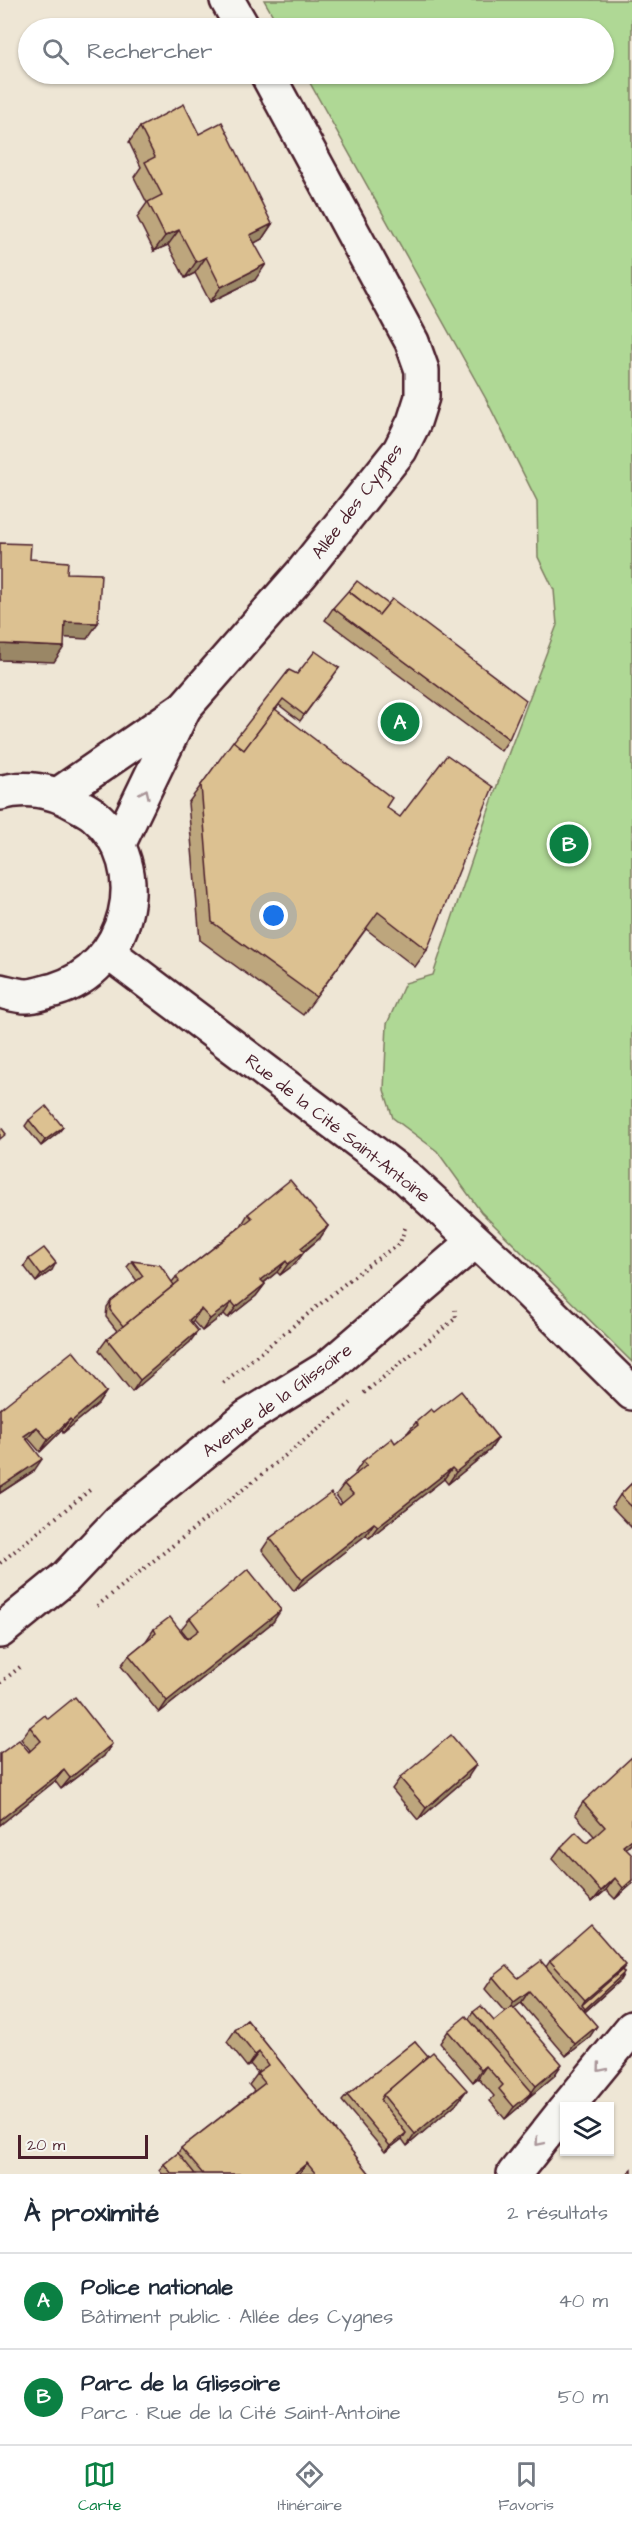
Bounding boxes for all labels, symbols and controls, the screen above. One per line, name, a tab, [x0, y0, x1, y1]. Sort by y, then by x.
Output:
search box	[18, 18, 614, 84]
icon: search	[39, 35, 72, 68]
text: Rechercher	[87, 36, 212, 67]
street label: Allée des Cygnes	[306, 438, 410, 565]
pin: A	[380, 700, 420, 744]
one-way arrow	[137, 789, 149, 800]
pin: B	[550, 822, 588, 866]
your location	[259, 901, 288, 930]
street label: Rue de la Cité Saint-Antoine	[240, 1048, 436, 1209]
street label: Avenue de la Glissoire	[197, 1337, 358, 1463]
one-way arrow	[597, 2061, 608, 2072]
map controls	[560, 2102, 614, 2156]
button: layers	[560, 2102, 614, 2156]
scale bar	[18, 2132, 148, 2160]
text: 20 m	[27, 2134, 65, 2156]
one-way arrow	[535, 2135, 546, 2146]
text: À proximité	[24, 2195, 159, 2231]
text: 2 résultats	[507, 2199, 608, 2227]
text: Police nationale	[81, 2272, 233, 2303]
text: A	[37, 2287, 50, 2315]
text: 40 m	[558, 2287, 608, 2315]
text: Bâtiment public · Allée des Cygnes	[81, 2303, 393, 2331]
text: Parc de la Glissoire	[81, 2368, 280, 2399]
text: B	[36, 2383, 51, 2411]
text: 50 m	[558, 2383, 608, 2411]
text: Parc · Rue de la Cité Saint-Antoine	[81, 2399, 401, 2427]
tab: Carte	[78, 2458, 121, 2516]
tab: Itinéraire	[277, 2458, 342, 2516]
tab: Favoris	[498, 2458, 554, 2516]

